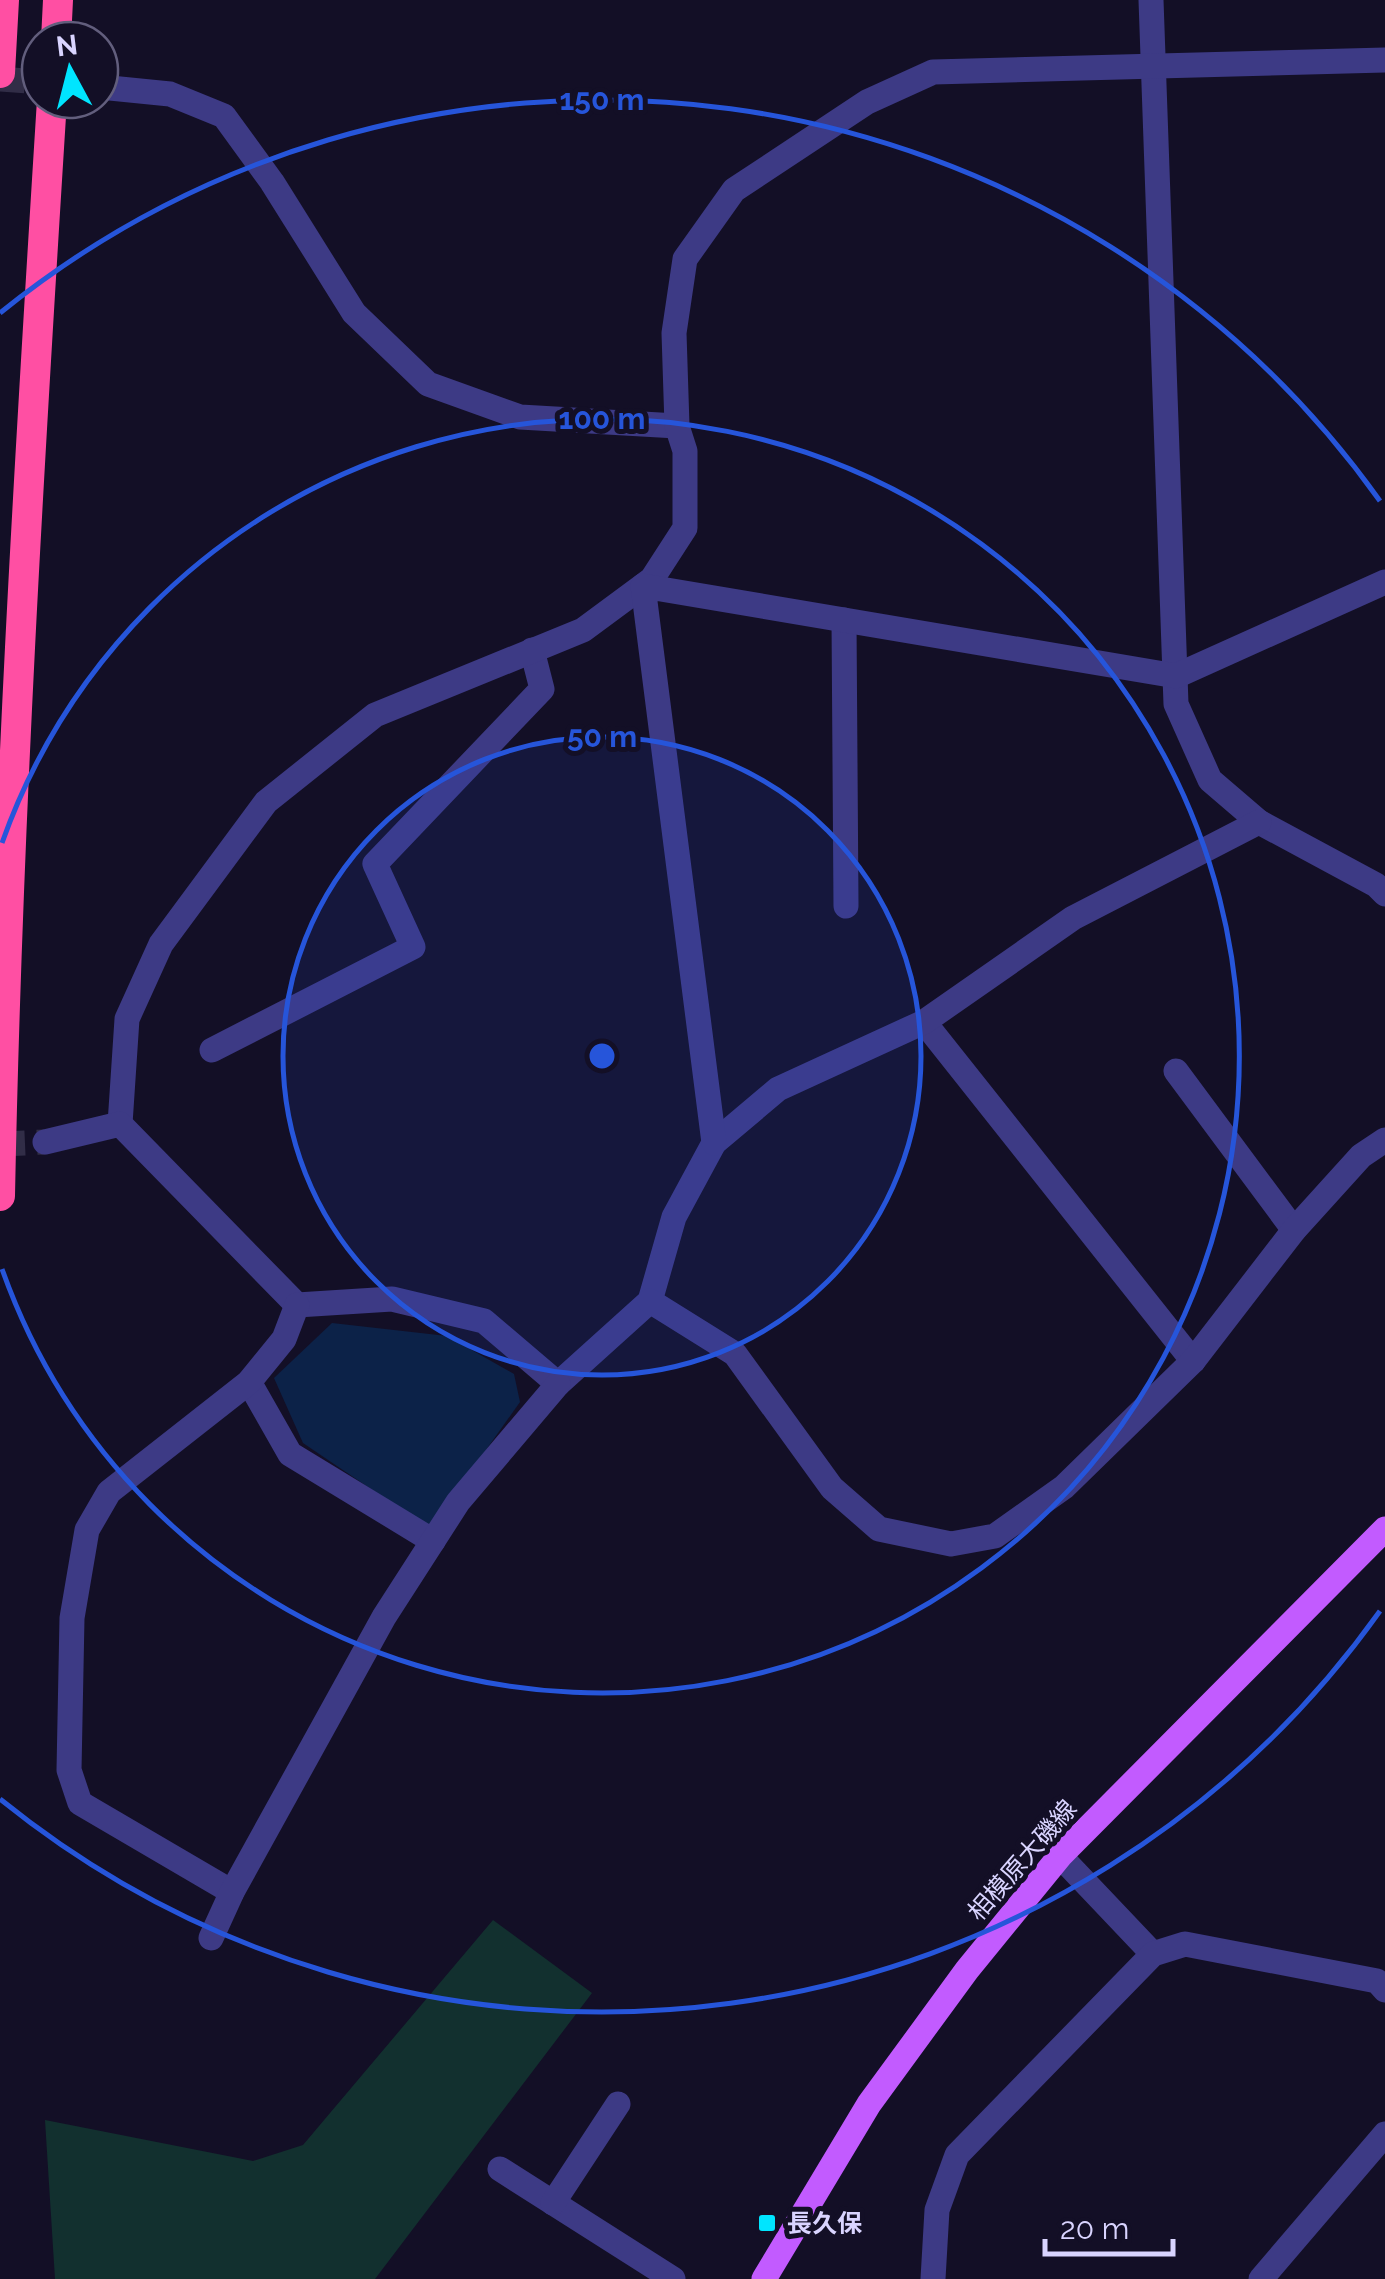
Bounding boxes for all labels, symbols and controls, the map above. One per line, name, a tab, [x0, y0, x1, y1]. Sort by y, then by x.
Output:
north arrow	[20, 20, 120, 120]
text: N	[54, 28, 80, 63]
text: 150 m	[560, 82, 645, 117]
text: 100 m	[559, 401, 645, 436]
text: 50 m	[567, 719, 637, 754]
centre of rings	[584, 1038, 620, 1074]
street label: 相模原大磯線	[961, 1794, 1083, 1926]
scale bar	[1045, 2194, 1172, 2256]
place label: 長久保	[787, 2208, 863, 2238]
text: 20 m	[1060, 2211, 1129, 2246]
marker: 長久保	[756, 2212, 778, 2234]

